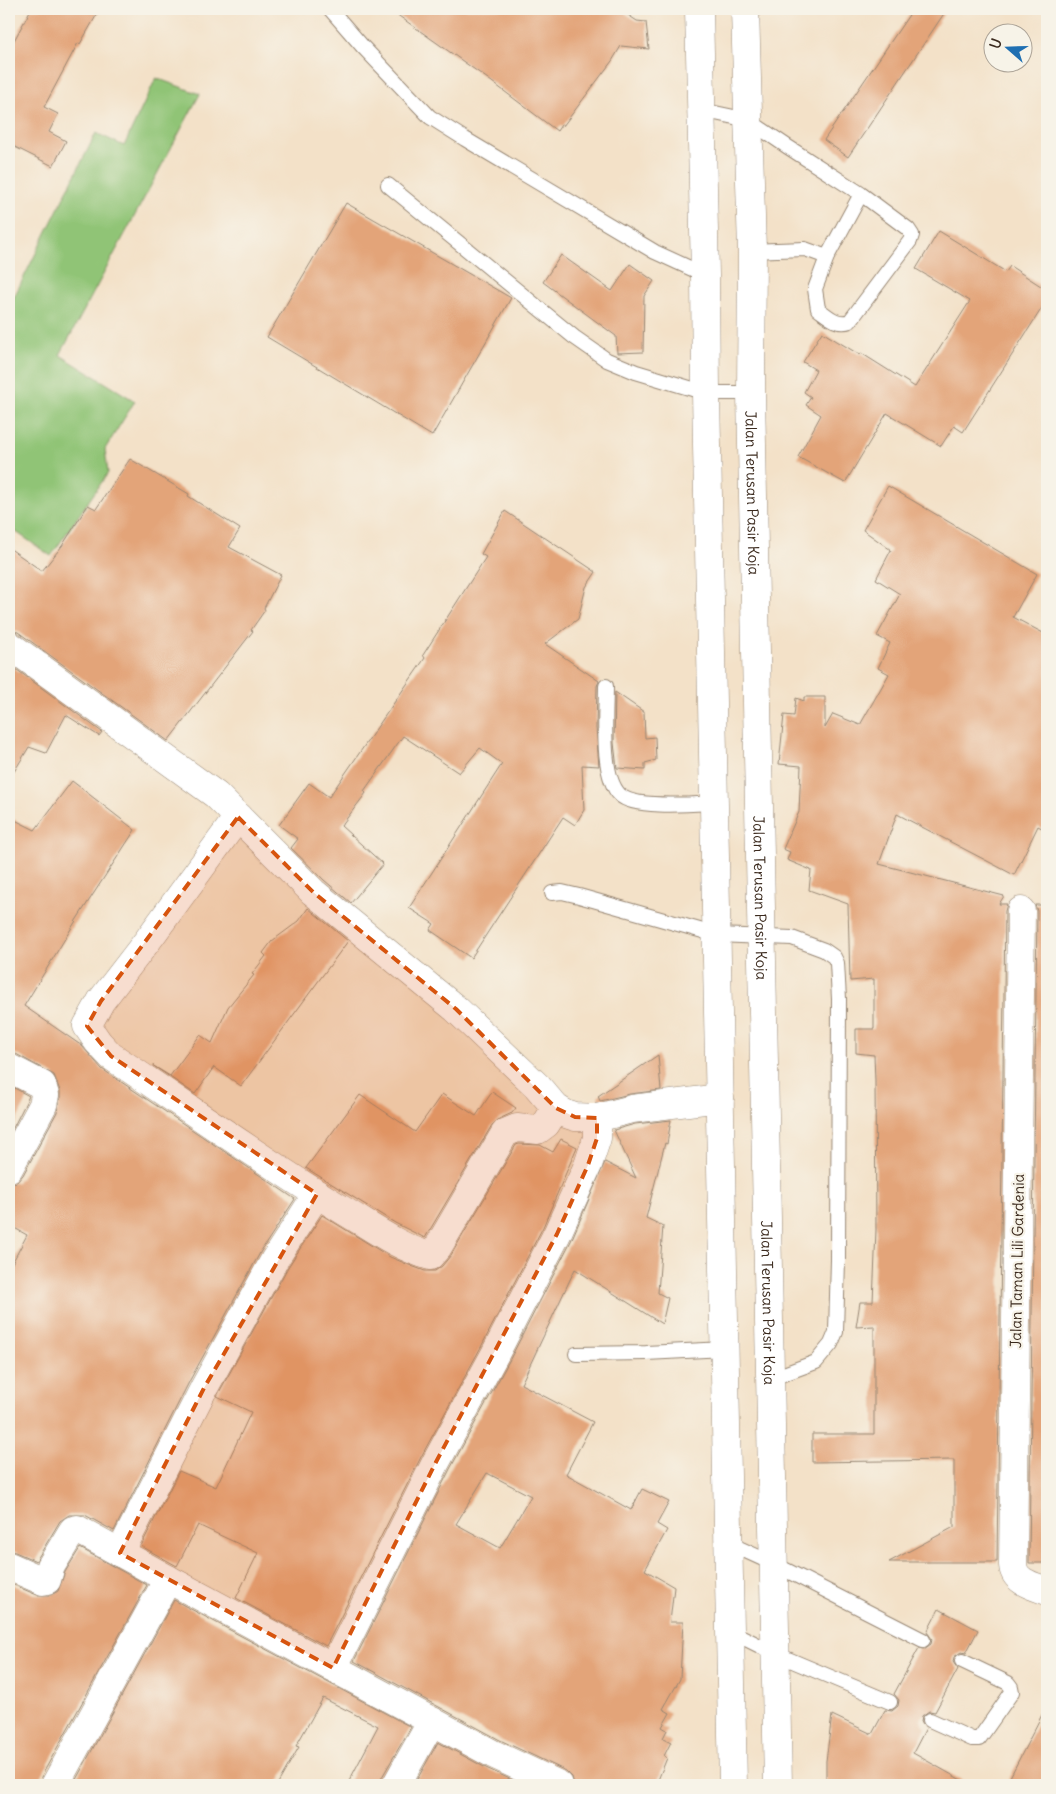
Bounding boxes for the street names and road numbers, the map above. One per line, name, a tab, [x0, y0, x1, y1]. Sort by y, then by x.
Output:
street label: Jalan Terusan Pasir Koja	[742, 410, 764, 576]
street label: Jalan Terusan Pasir Koja	[750, 815, 772, 981]
street label: Jalan Taman Lili Gardenia	[1006, 1173, 1028, 1348]
street label: Jalan Terusan Pasir Koja	[758, 1220, 780, 1386]

